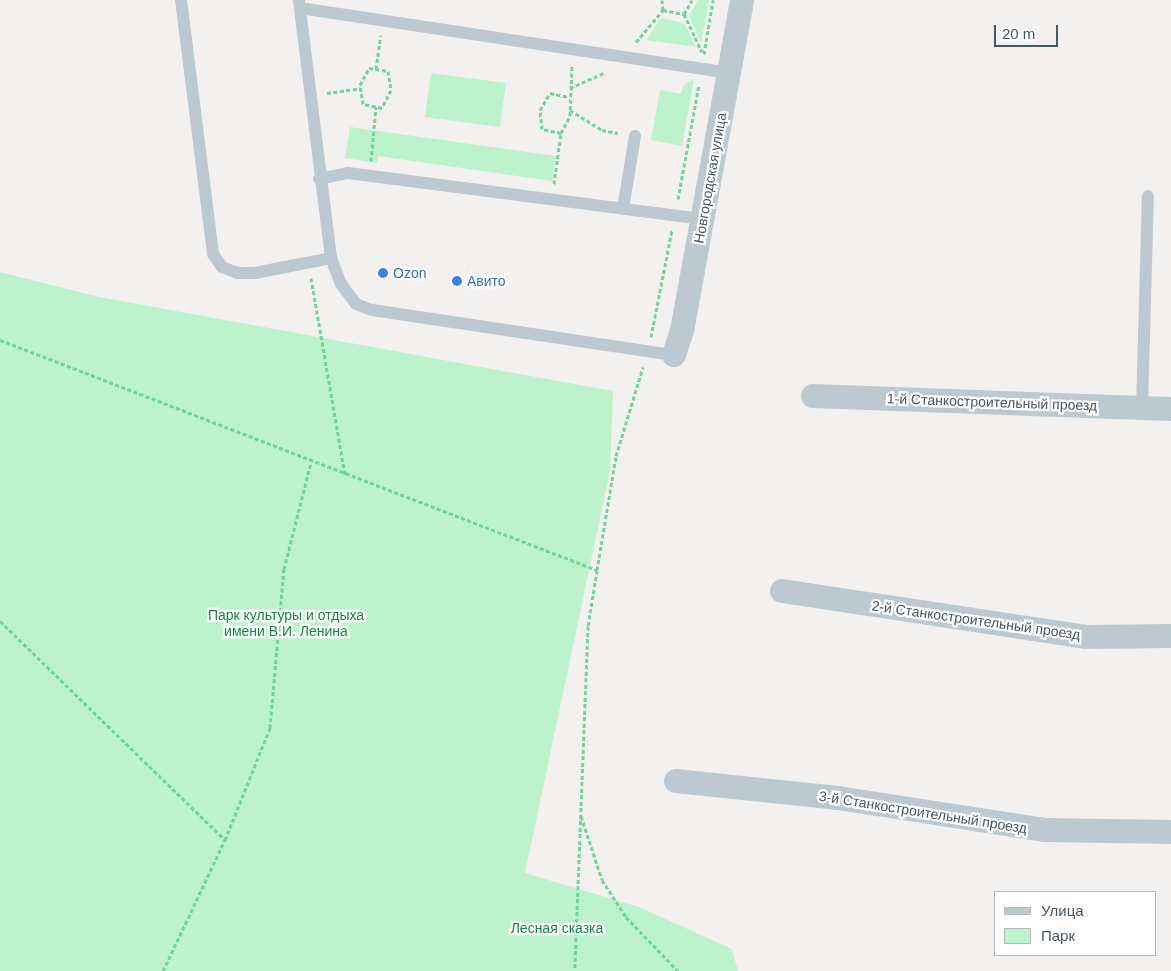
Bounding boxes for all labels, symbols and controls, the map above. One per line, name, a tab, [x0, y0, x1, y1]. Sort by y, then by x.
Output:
scale bar	[996, 15, 1060, 47]
text: 20 m	[1002, 25, 1035, 42]
street label: Новгородская улица	[690, 111, 730, 245]
place label: Ozon	[393, 265, 426, 281]
marker: Ozon	[377, 267, 389, 279]
place label: Авито	[467, 273, 506, 289]
marker: Авито	[451, 275, 463, 287]
street label: 1-й Станкостроительный проезд	[887, 390, 1097, 414]
street label: 2-й Станкостроительный проезд	[871, 597, 1081, 643]
park label: Парк культуры и отдыха имени В.И. Ленина	[208, 607, 364, 640]
street label: 3-й Станкостроительный проезд	[818, 787, 1028, 837]
legend	[994, 891, 1156, 956]
text: Улица	[1041, 902, 1084, 919]
park label: Лесная сказка	[511, 920, 603, 936]
text: Парк	[1041, 927, 1075, 944]

